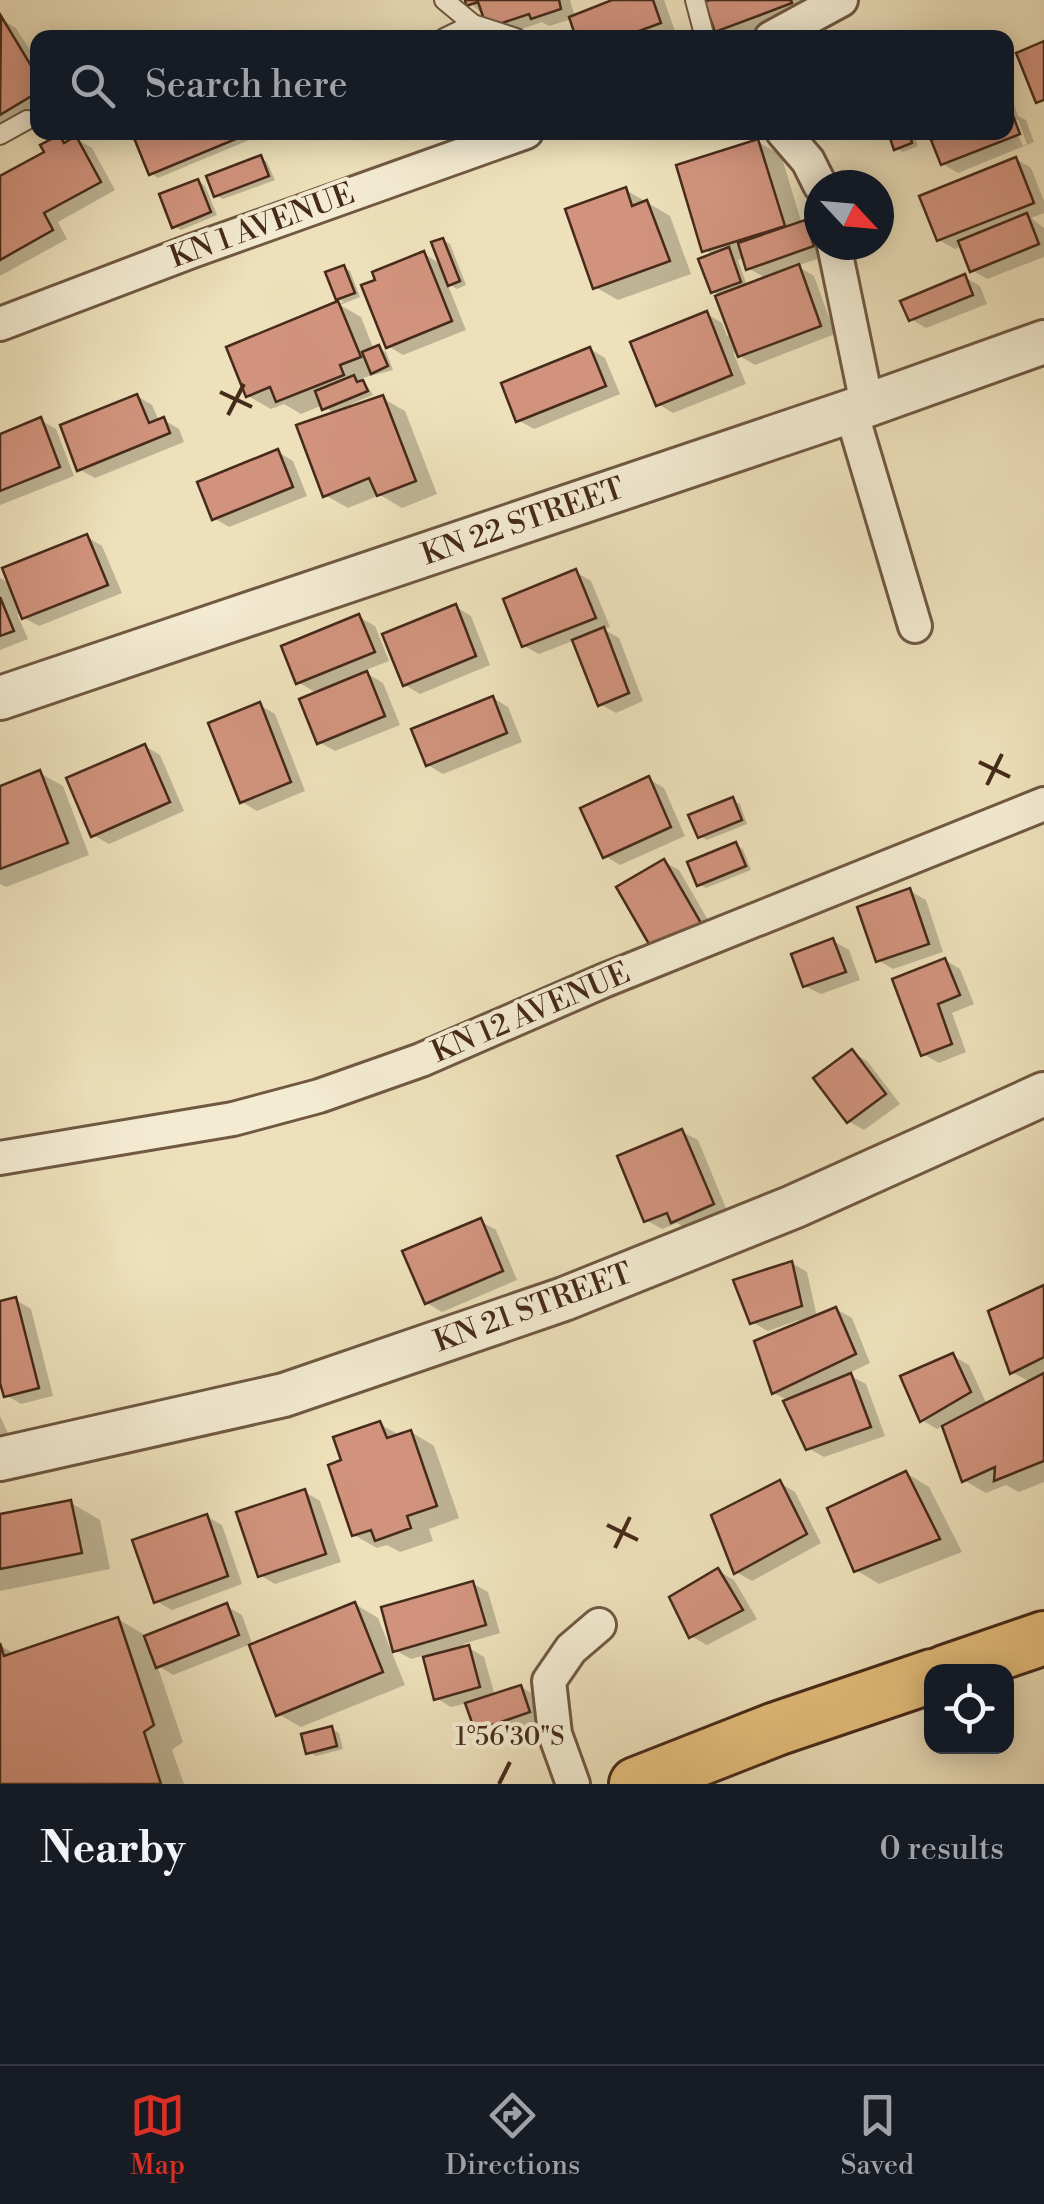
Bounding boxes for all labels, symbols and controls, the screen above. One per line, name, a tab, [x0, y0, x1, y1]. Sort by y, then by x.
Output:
search box	[30, 30, 1014, 140]
icon: search	[65, 58, 120, 113]
text: Search here	[145, 62, 348, 109]
north arrow	[804, 170, 894, 260]
street label: KN 1 AVENUE	[164, 175, 360, 277]
street label: KN 22 STREET	[417, 470, 629, 574]
street label: KN 12 AVENUE	[426, 954, 636, 1072]
street label: KN 21 STREET	[429, 1255, 637, 1361]
map controls	[924, 1664, 1014, 1754]
button: locate	[924, 1664, 1014, 1754]
text: 1°56'30"S	[456, 1722, 564, 1753]
text: Nearby	[40, 1823, 185, 1876]
text: 0 results	[879, 1829, 1004, 1869]
tab: Map	[130, 2088, 185, 2183]
tab: Directions	[445, 2088, 580, 2183]
tab: Saved	[840, 2088, 914, 2183]

